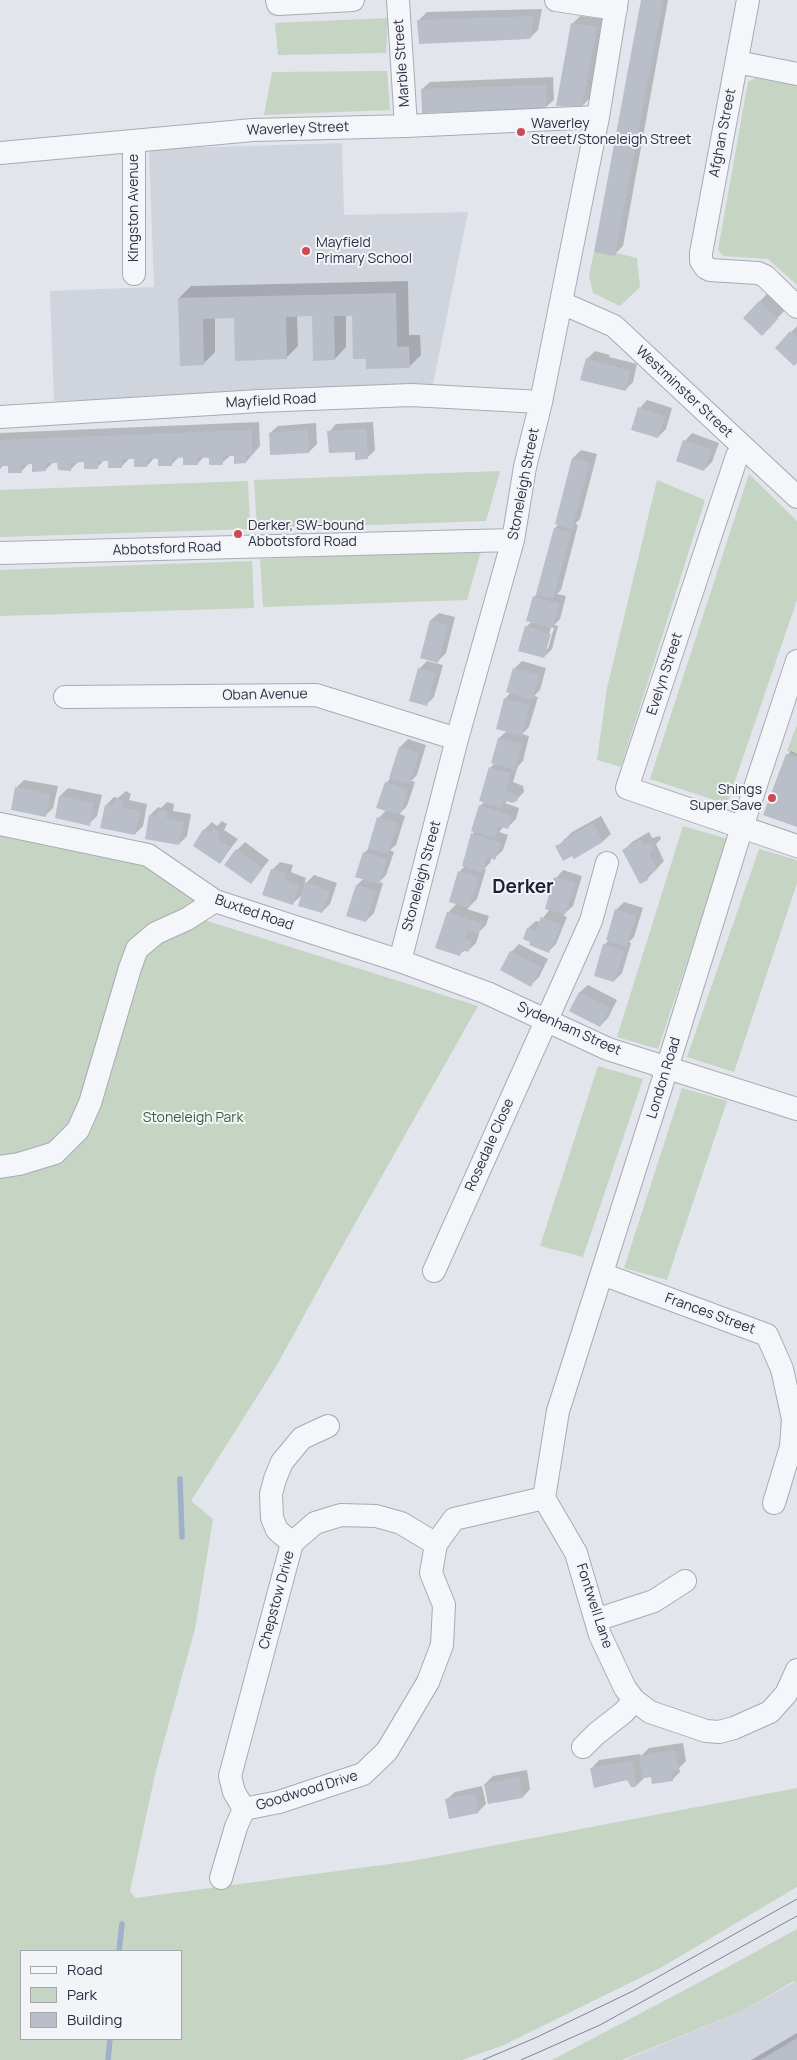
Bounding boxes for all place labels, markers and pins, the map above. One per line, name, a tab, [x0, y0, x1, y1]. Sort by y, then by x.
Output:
place label: Waverley Street/Stoneleigh Street	[531, 116, 691, 148]
marker: Waverley Street/Stoneleigh Street	[515, 126, 527, 138]
place label: Mayfield Primary School	[316, 235, 412, 268]
marker: Mayfield Primary School	[300, 245, 312, 257]
place label: Derker, SW-bound Abbotsford Road	[248, 518, 364, 550]
marker: Derker, SW-bound Abbotsford Road	[232, 528, 244, 540]
place label: Shings Super Save	[690, 782, 762, 814]
marker: Shings Super Save	[766, 792, 778, 804]

